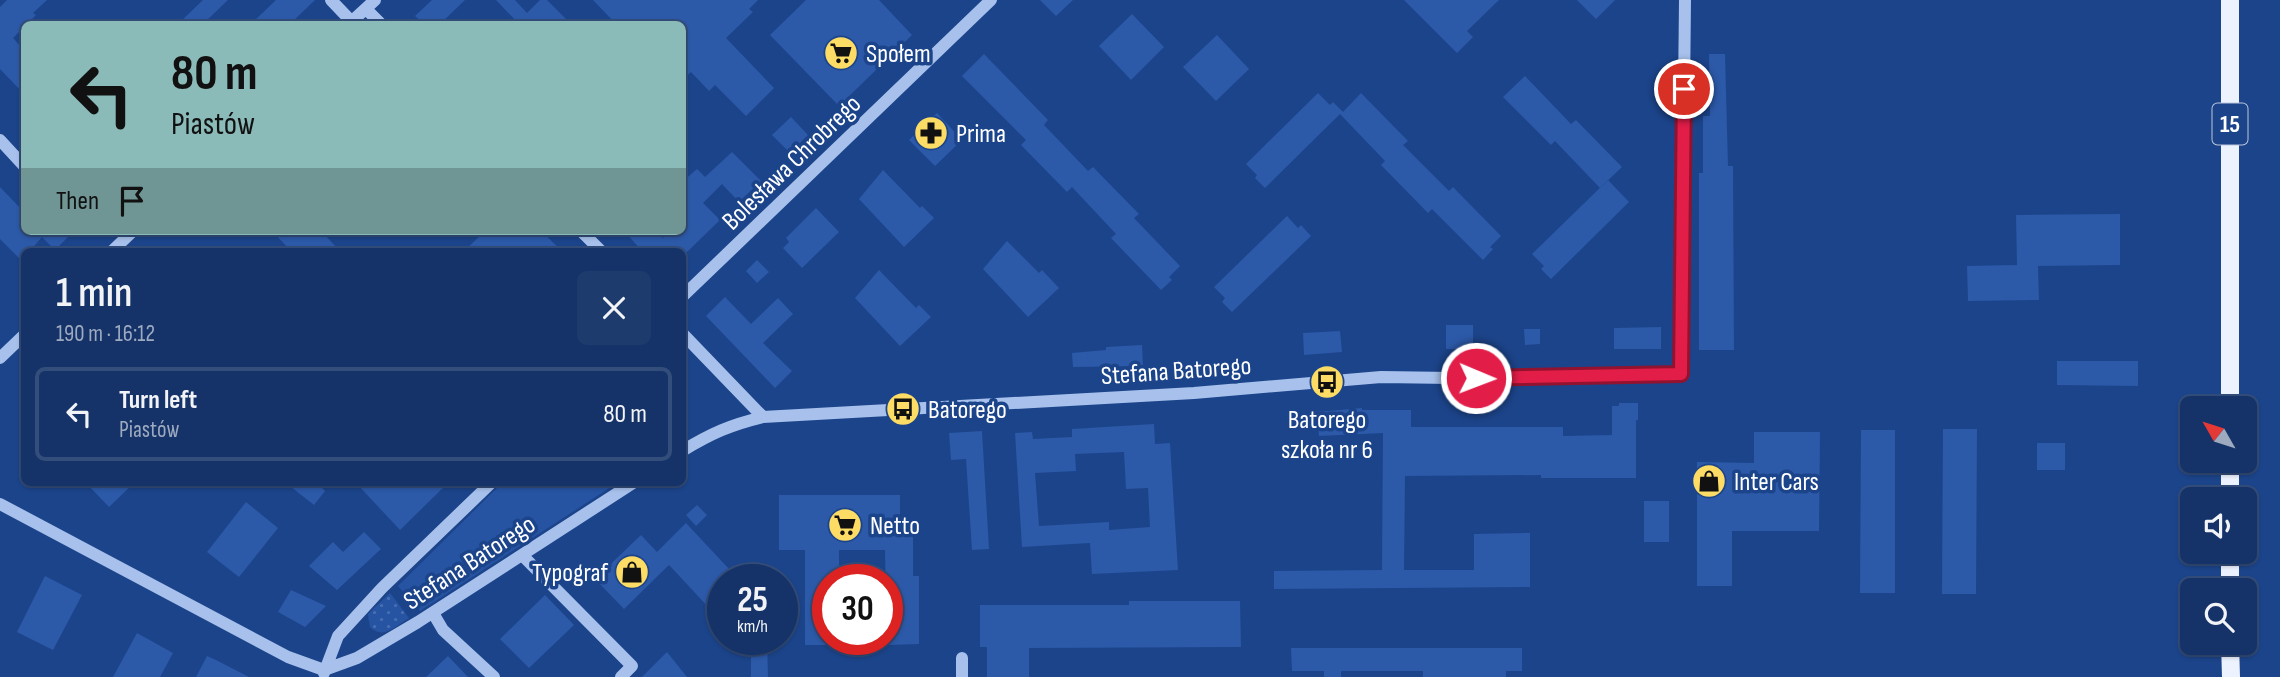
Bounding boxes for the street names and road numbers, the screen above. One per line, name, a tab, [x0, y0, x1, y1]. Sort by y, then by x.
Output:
street label: Bolesława Chrobrego	[716, 89, 868, 237]
road number: 15	[2212, 104, 2248, 144]
street label: Stefana Batorego	[1100, 351, 1252, 392]
street label: Stefana Batorego	[398, 509, 541, 617]

